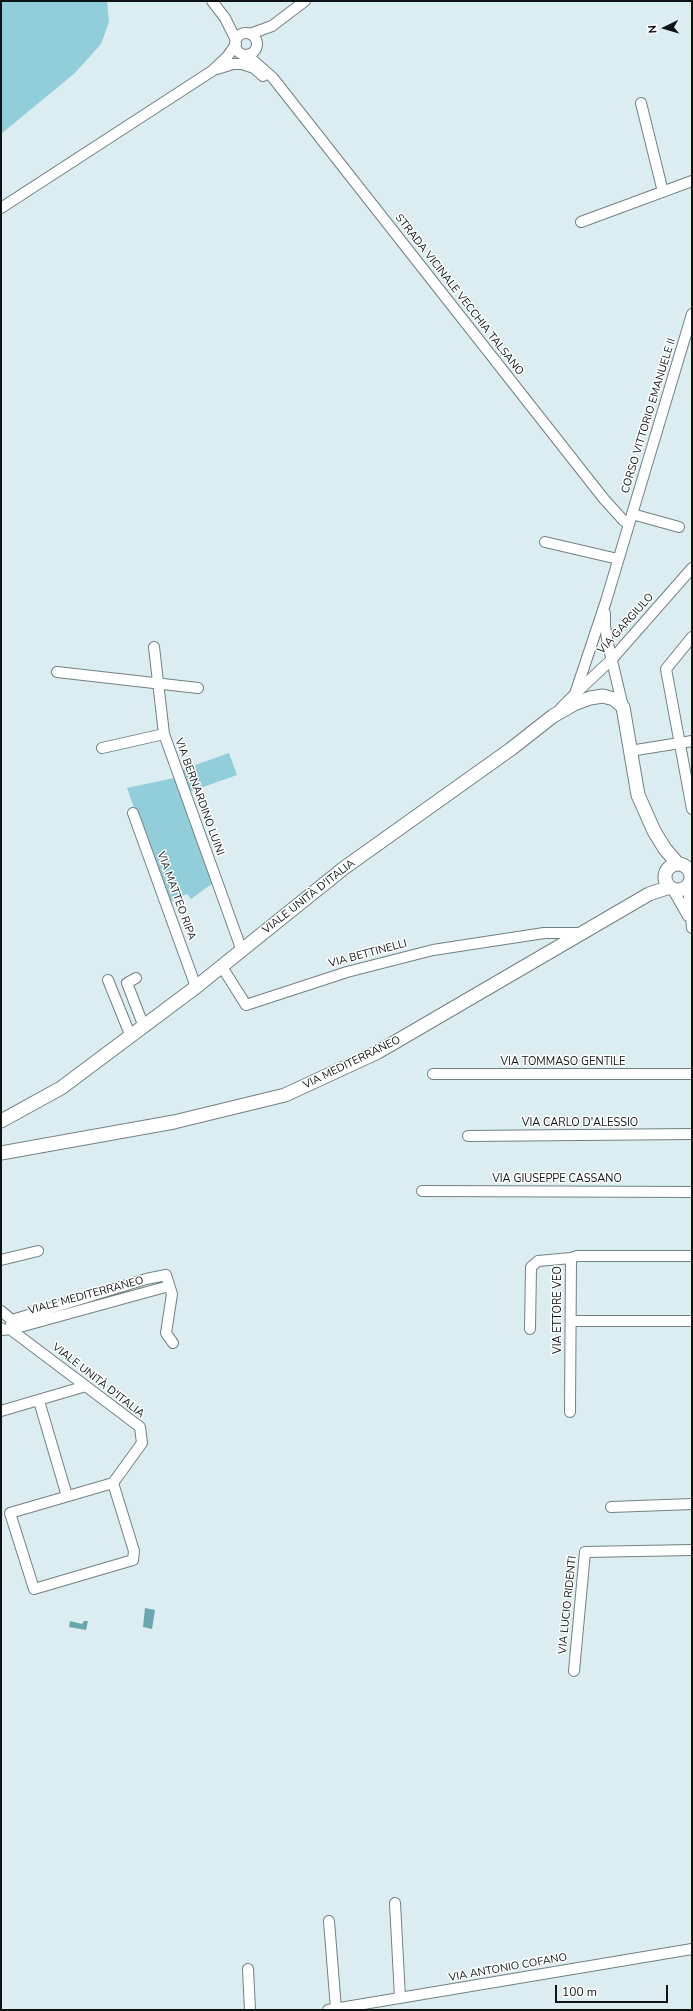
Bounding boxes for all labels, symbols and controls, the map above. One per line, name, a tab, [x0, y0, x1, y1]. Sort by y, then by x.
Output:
north arrow	[645, 8, 685, 48]
text: N	[645, 24, 660, 34]
street label: STRADA VICINALE VECCHIA TALSANO	[392, 212, 526, 378]
street label: CORSO VITTORIO EMANUELE II	[619, 337, 679, 495]
street label: VIA GARGIULO	[595, 591, 657, 657]
street label: VIA BERNARDINO LUINI	[172, 737, 226, 857]
street label: VIA MATTEO RIPA	[154, 850, 198, 942]
street label: VIALE UNITÀ D'ITALIA	[260, 857, 358, 937]
street label: VIA BETTINELLI	[327, 937, 409, 971]
street label: VIA MEDITERRANEO	[301, 1034, 403, 1092]
street label: VIA TOMMASO GENTILE	[501, 1055, 625, 1069]
street label: VIA CARLO D'ALESSIO	[522, 1116, 638, 1130]
street label: VIA GIUSEPPE CASSANO	[492, 1172, 622, 1186]
street label: VIA ETTORE VEO	[551, 1266, 565, 1354]
street label: VIALE MEDITERRANEO	[27, 1274, 145, 1318]
street label: VIALE UNITÀ D'ITALIA	[49, 1341, 147, 1421]
street label: VIA LUCIO RIDENTI	[556, 1555, 580, 1655]
street label: VIA ANTONIO COFANO	[448, 1951, 568, 1985]
scale bar	[557, 1977, 670, 2003]
text: 100 m	[562, 1984, 597, 2000]

